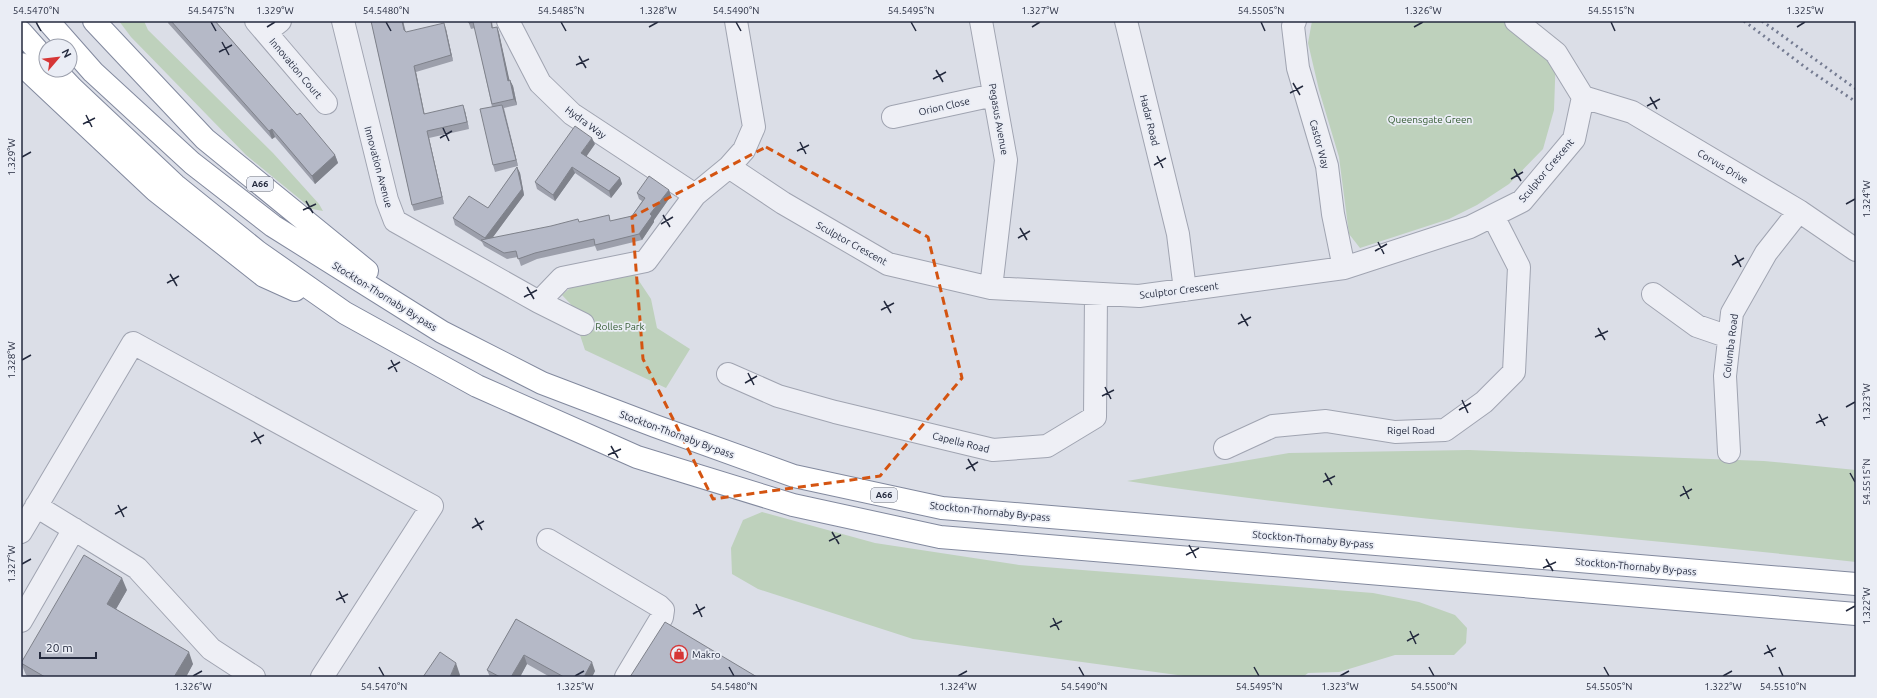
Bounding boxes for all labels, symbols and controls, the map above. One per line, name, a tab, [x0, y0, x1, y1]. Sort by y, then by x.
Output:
text: 54.5470°N	[13, 5, 59, 16]
text: 54.5475°N	[188, 5, 234, 16]
text: 1.329°W	[256, 5, 294, 16]
text: 54.5480°N	[363, 5, 409, 16]
text: 54.5485°N	[538, 5, 584, 16]
text: 1.328°W	[639, 5, 677, 16]
text: 54.5490°N	[713, 5, 759, 16]
text: 54.5495°N	[888, 5, 934, 16]
text: 1.327°W	[1021, 5, 1059, 16]
text: 54.5505°N	[1238, 5, 1284, 16]
text: 1.326°W	[1404, 5, 1442, 16]
text: 54.5515°N	[1588, 5, 1634, 16]
text: 1.325°W	[1786, 5, 1824, 16]
street label: Innovation Court	[267, 36, 324, 101]
north arrow	[38, 38, 78, 78]
text: N	[60, 47, 74, 60]
street label: Pegasus Avenue	[987, 82, 1010, 156]
street label: Hadar Road	[1138, 93, 1161, 147]
street label: Orion Close	[917, 95, 971, 118]
street label: Hydra Way	[563, 104, 608, 141]
park label: Queensgate Green	[1388, 114, 1472, 125]
street label: Castor Way	[1308, 118, 1331, 170]
street label: Innovation Avenue	[362, 125, 395, 209]
street label: Sculptor Crescent	[1517, 136, 1576, 204]
text: 1.329°W	[6, 138, 17, 176]
street label: Corvus Drive	[1696, 147, 1750, 186]
road number: A66	[247, 177, 273, 191]
text: 1.324°W	[1861, 180, 1872, 218]
street label: Sculptor Crescent	[814, 219, 889, 268]
street label: Stockton-Thornaby By-pass	[330, 260, 439, 333]
street label: Sculptor Crescent	[1139, 280, 1219, 301]
street label: Columba Road	[1721, 313, 1740, 379]
park label: Rolles Park	[595, 321, 645, 332]
text: 1.328°W	[6, 341, 17, 379]
text: 1.323°W	[1861, 383, 1872, 421]
street label: Stockton-Thornaby By-pass	[618, 409, 736, 460]
street label: Rigel Road	[1387, 425, 1435, 436]
street label: Capella Road	[931, 430, 991, 455]
text: 54.5515°N	[1861, 459, 1872, 505]
road number: A66	[871, 488, 897, 502]
street label: Stockton-Thornaby By-pass	[929, 500, 1051, 523]
street label: Stockton-Thornaby By-pass	[1252, 529, 1374, 550]
text: 1.327°W	[6, 545, 17, 583]
street label: Stockton-Thornaby By-pass	[1575, 556, 1697, 577]
text: 1.322°W	[1861, 587, 1872, 625]
scale bar	[40, 634, 96, 660]
text: 20 m	[46, 641, 73, 654]
shop icon: Makro	[669, 644, 689, 664]
place label: Makro	[692, 649, 721, 660]
text: 1.326°W	[174, 681, 212, 692]
text: 54.5470°N	[361, 681, 407, 692]
text: 1.325°W	[556, 681, 594, 692]
text: 54.5480°N	[711, 681, 757, 692]
text: 1.324°W	[939, 681, 977, 692]
text: 54.5490°N	[1061, 681, 1107, 692]
text: 54.5495°N	[1236, 681, 1282, 692]
text: 1.323°W	[1321, 681, 1359, 692]
text: 54.5500°N	[1411, 681, 1457, 692]
text: 54.5505°N	[1586, 681, 1632, 692]
text: 1.322°W	[1704, 681, 1742, 692]
text: 54.5510°N	[1760, 681, 1806, 692]

